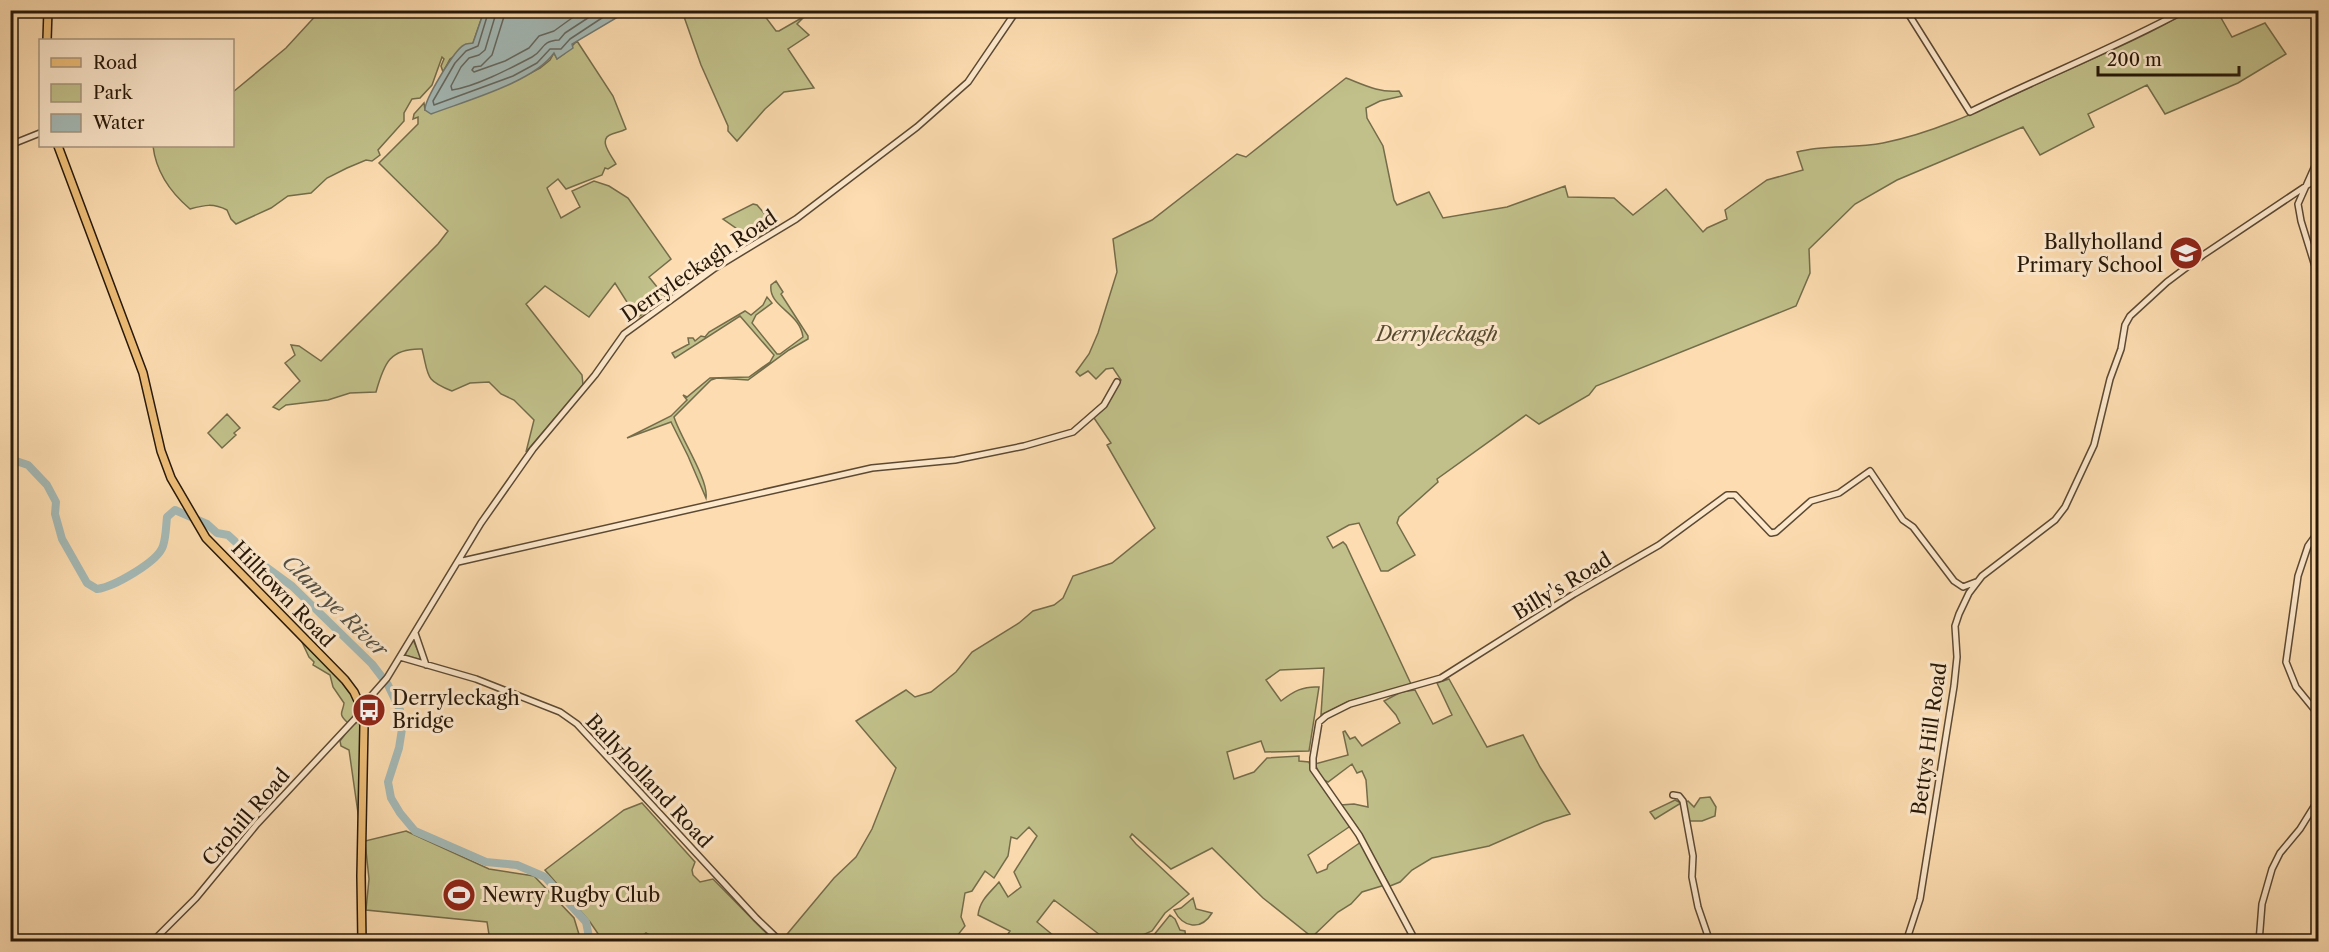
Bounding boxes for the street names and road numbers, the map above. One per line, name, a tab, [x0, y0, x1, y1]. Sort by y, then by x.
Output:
street label: Derryleckagh Road	[617, 205, 781, 327]
street label: Hilltown Road	[227, 536, 339, 652]
street label: Billy's Road	[1508, 547, 1616, 625]
street label: Bettys Hill Road	[1906, 661, 1952, 817]
street label: Ballyholland Road	[581, 709, 717, 853]
street label: Crohill Road	[197, 763, 295, 871]

